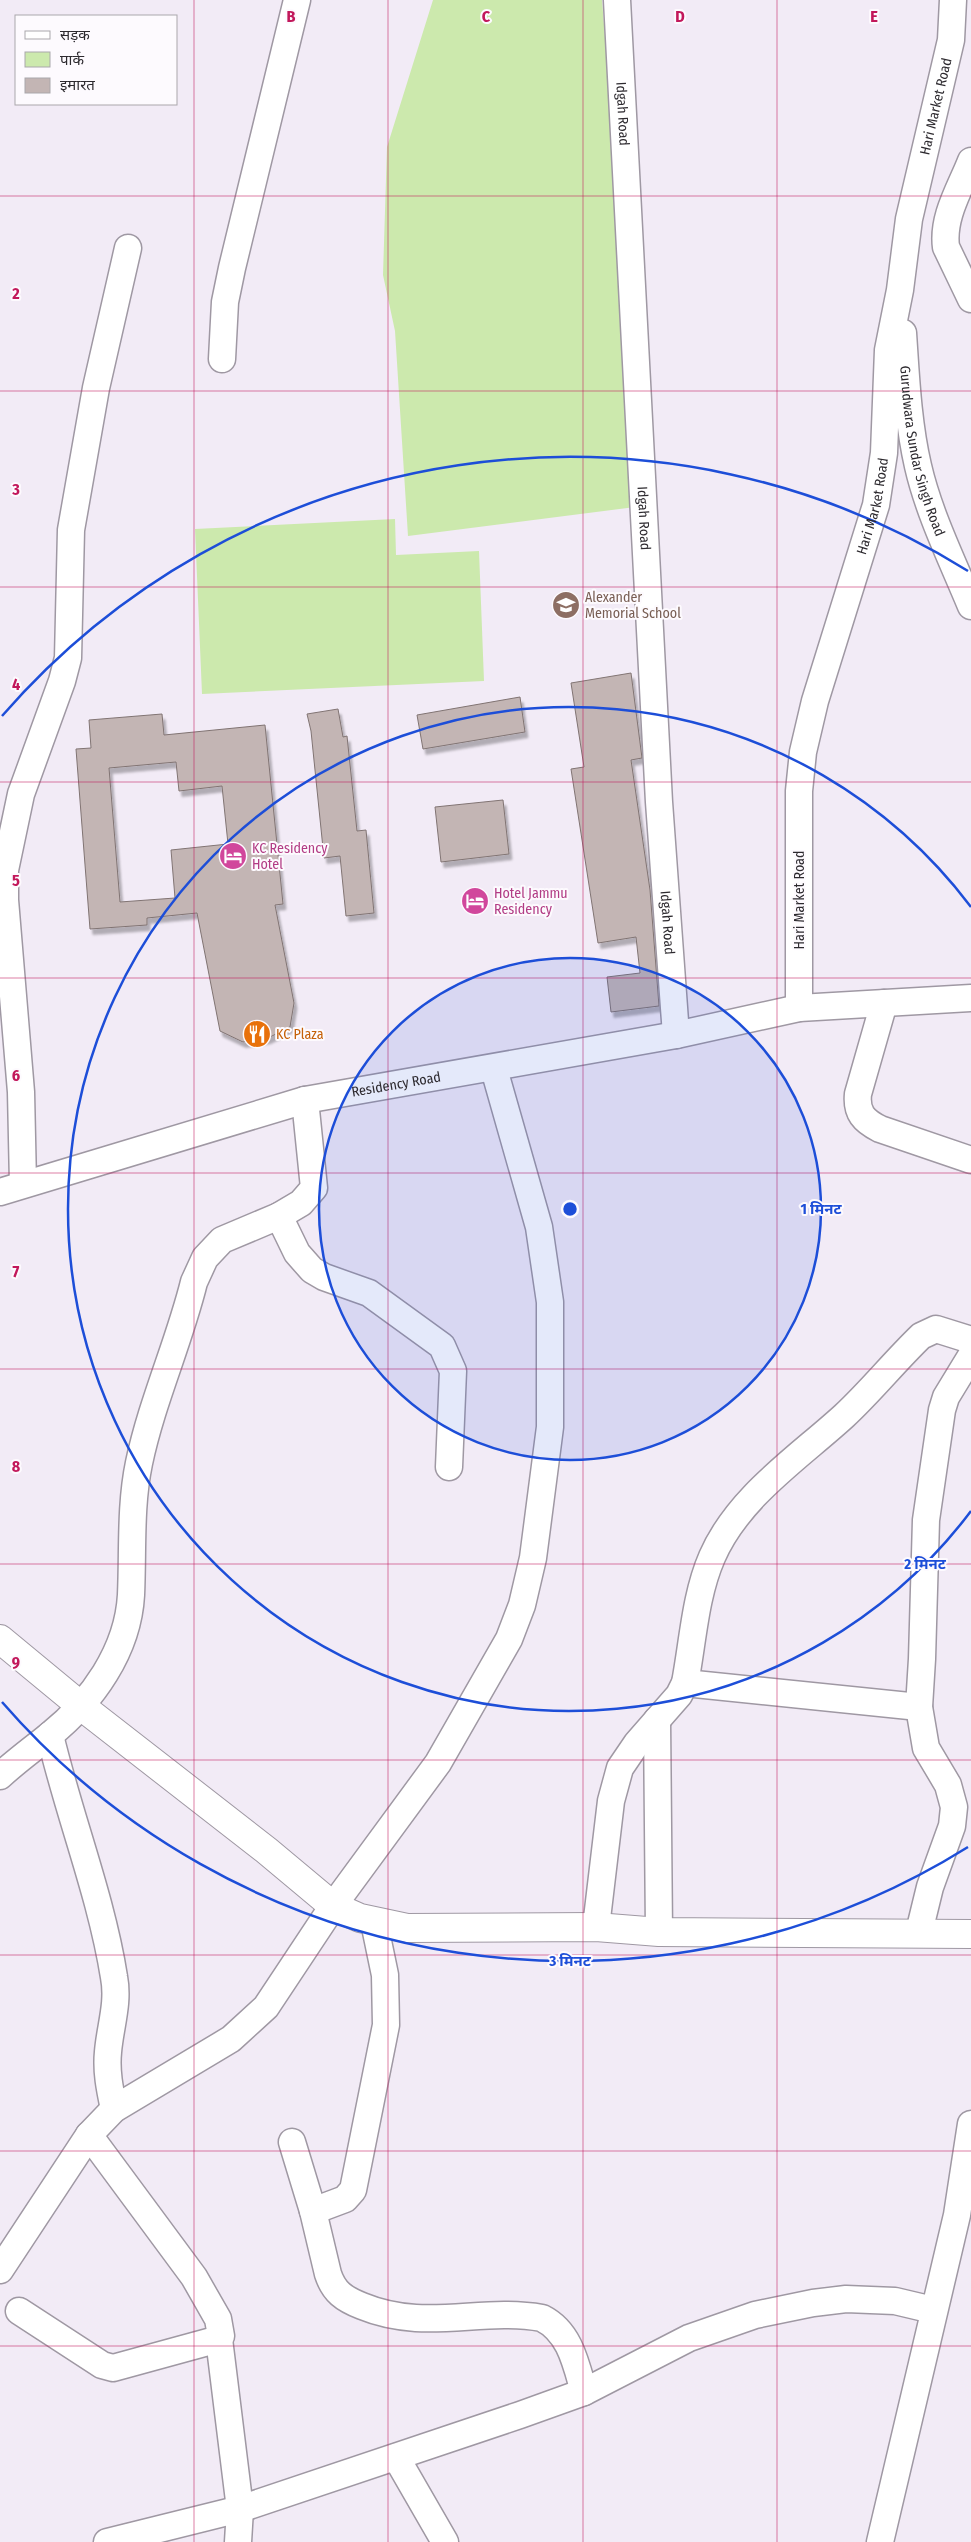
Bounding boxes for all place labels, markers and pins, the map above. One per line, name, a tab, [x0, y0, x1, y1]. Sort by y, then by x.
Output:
place label: Alexander Memorial School	[585, 589, 681, 622]
school or university icon: Alexander Memorial School	[551, 590, 581, 620]
place label: KC Residency Hotel	[252, 840, 328, 873]
hotel icon: KC Residency Hotel	[218, 841, 248, 871]
place label: Hotel Jammu Residency	[494, 885, 568, 918]
hotel icon: Hotel Jammu Residency	[460, 886, 490, 916]
restaurant icon: KC Plaza	[242, 1019, 272, 1049]
place label: KC Plaza	[276, 1026, 324, 1043]
centre of rings	[561, 1200, 579, 1218]

